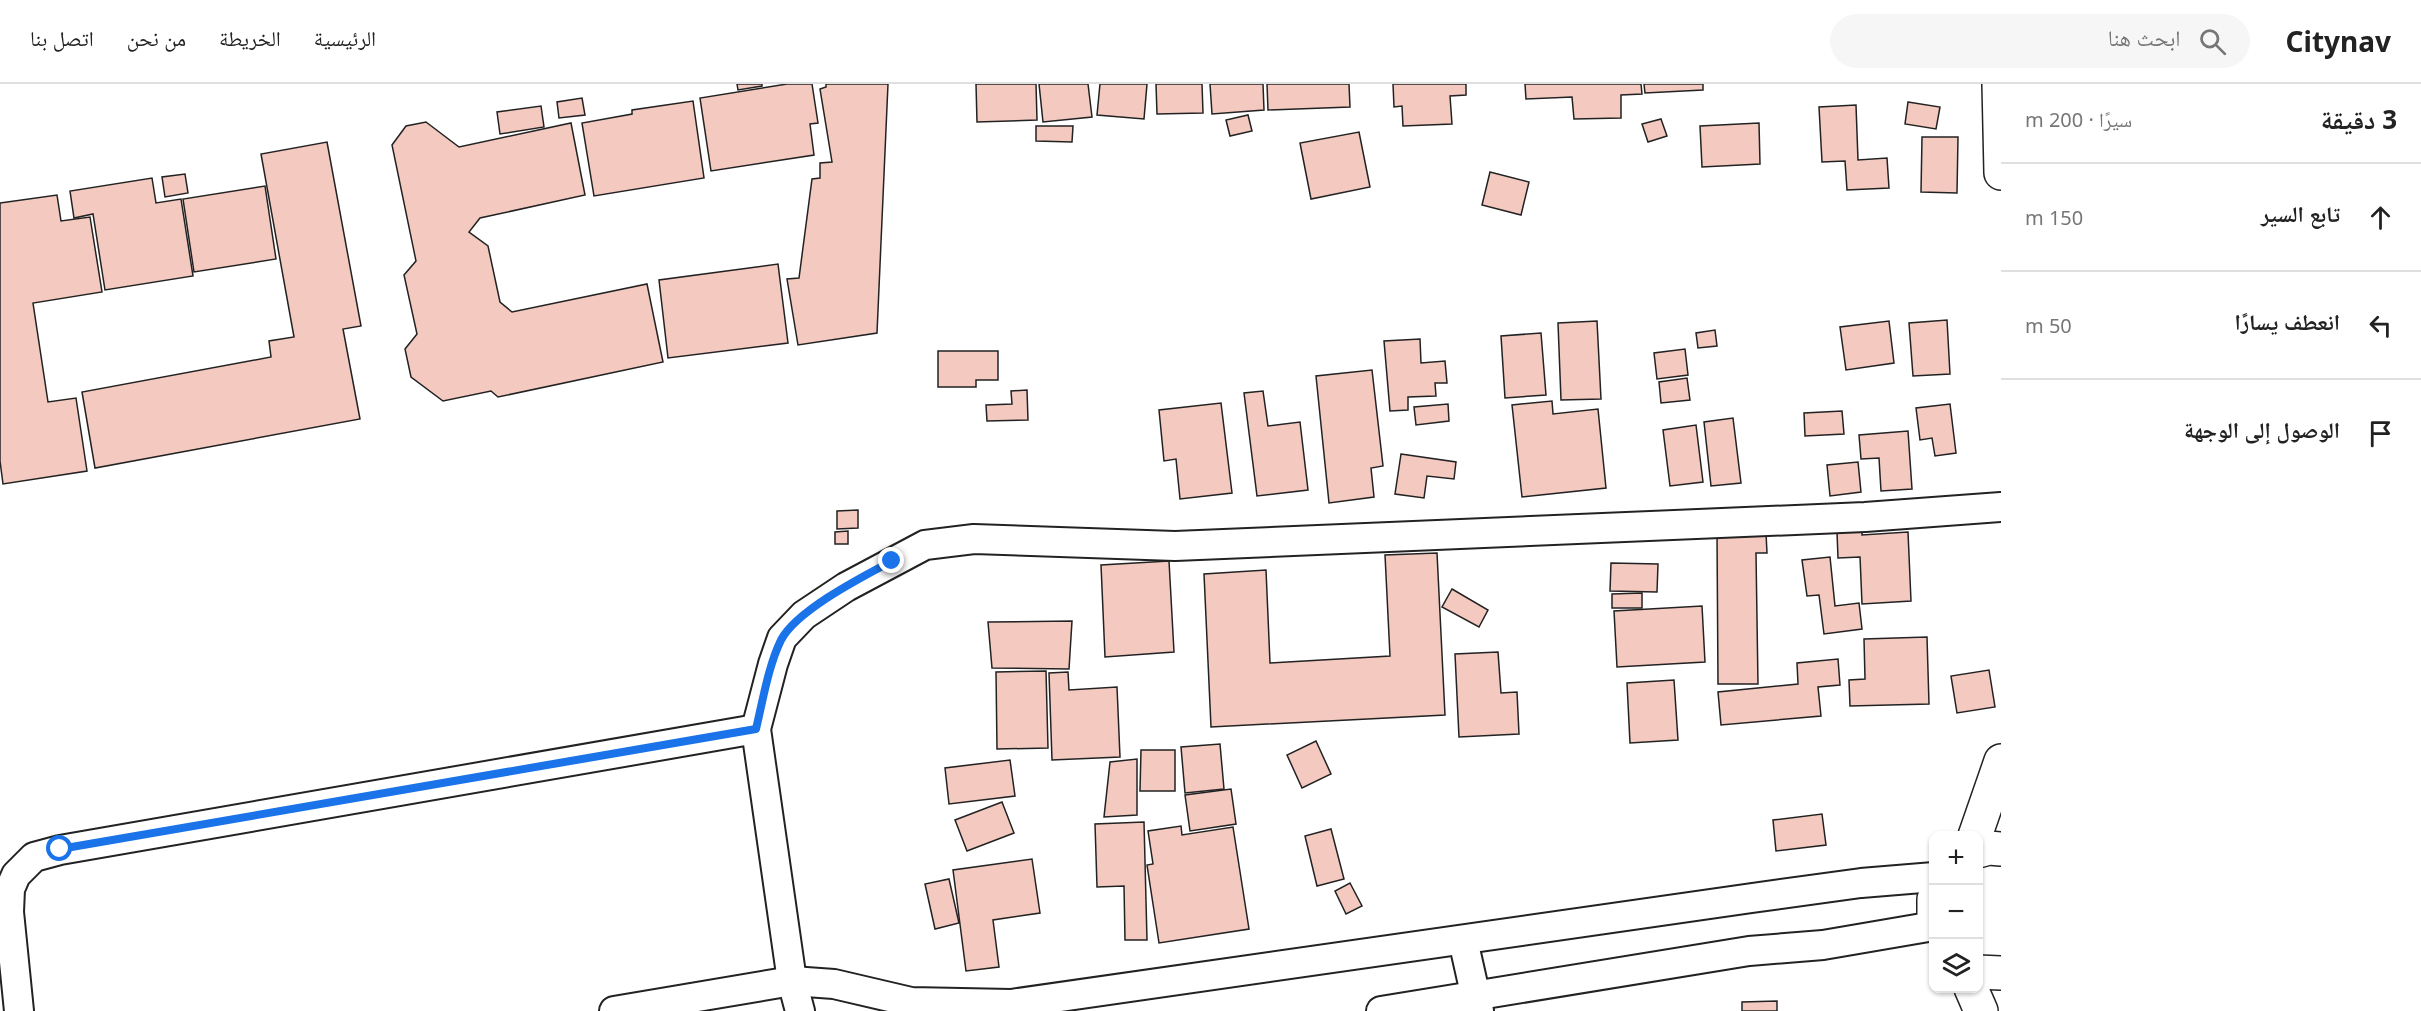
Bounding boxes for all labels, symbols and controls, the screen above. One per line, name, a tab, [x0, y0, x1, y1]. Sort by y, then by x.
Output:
search box	[1830, 14, 2250, 68]
text: ابحث هنا	[2108, 22, 2181, 52]
text: Citynav	[2286, 22, 2391, 60]
text: اتصل بنا	[30, 24, 94, 52]
text: من نحن	[127, 24, 186, 52]
text: الخريطة	[219, 24, 281, 52]
text: الرئيسية	[314, 24, 376, 52]
icon: search	[2196, 25, 2229, 58]
text: 3 دقيقة	[2321, 101, 2397, 137]
text: سيرًا · 200 m	[2025, 106, 2132, 133]
text: تابع السير	[2261, 198, 2340, 228]
icon: ahead	[2364, 201, 2397, 234]
text: 150 m	[2025, 204, 2083, 231]
text: انعطف يسارًا	[2235, 306, 2340, 336]
icon: left	[2364, 309, 2397, 342]
text: 50 m	[2025, 312, 2072, 339]
text: الوصول إلى الوجهة	[2184, 414, 2340, 444]
icon: arrive	[2364, 417, 2397, 450]
route end	[878, 547, 904, 573]
map controls	[1929, 831, 1983, 993]
button: +	[1929, 831, 1983, 885]
route start	[46, 835, 72, 861]
button: −	[1929, 885, 1983, 939]
button: layers	[1929, 939, 1983, 993]

